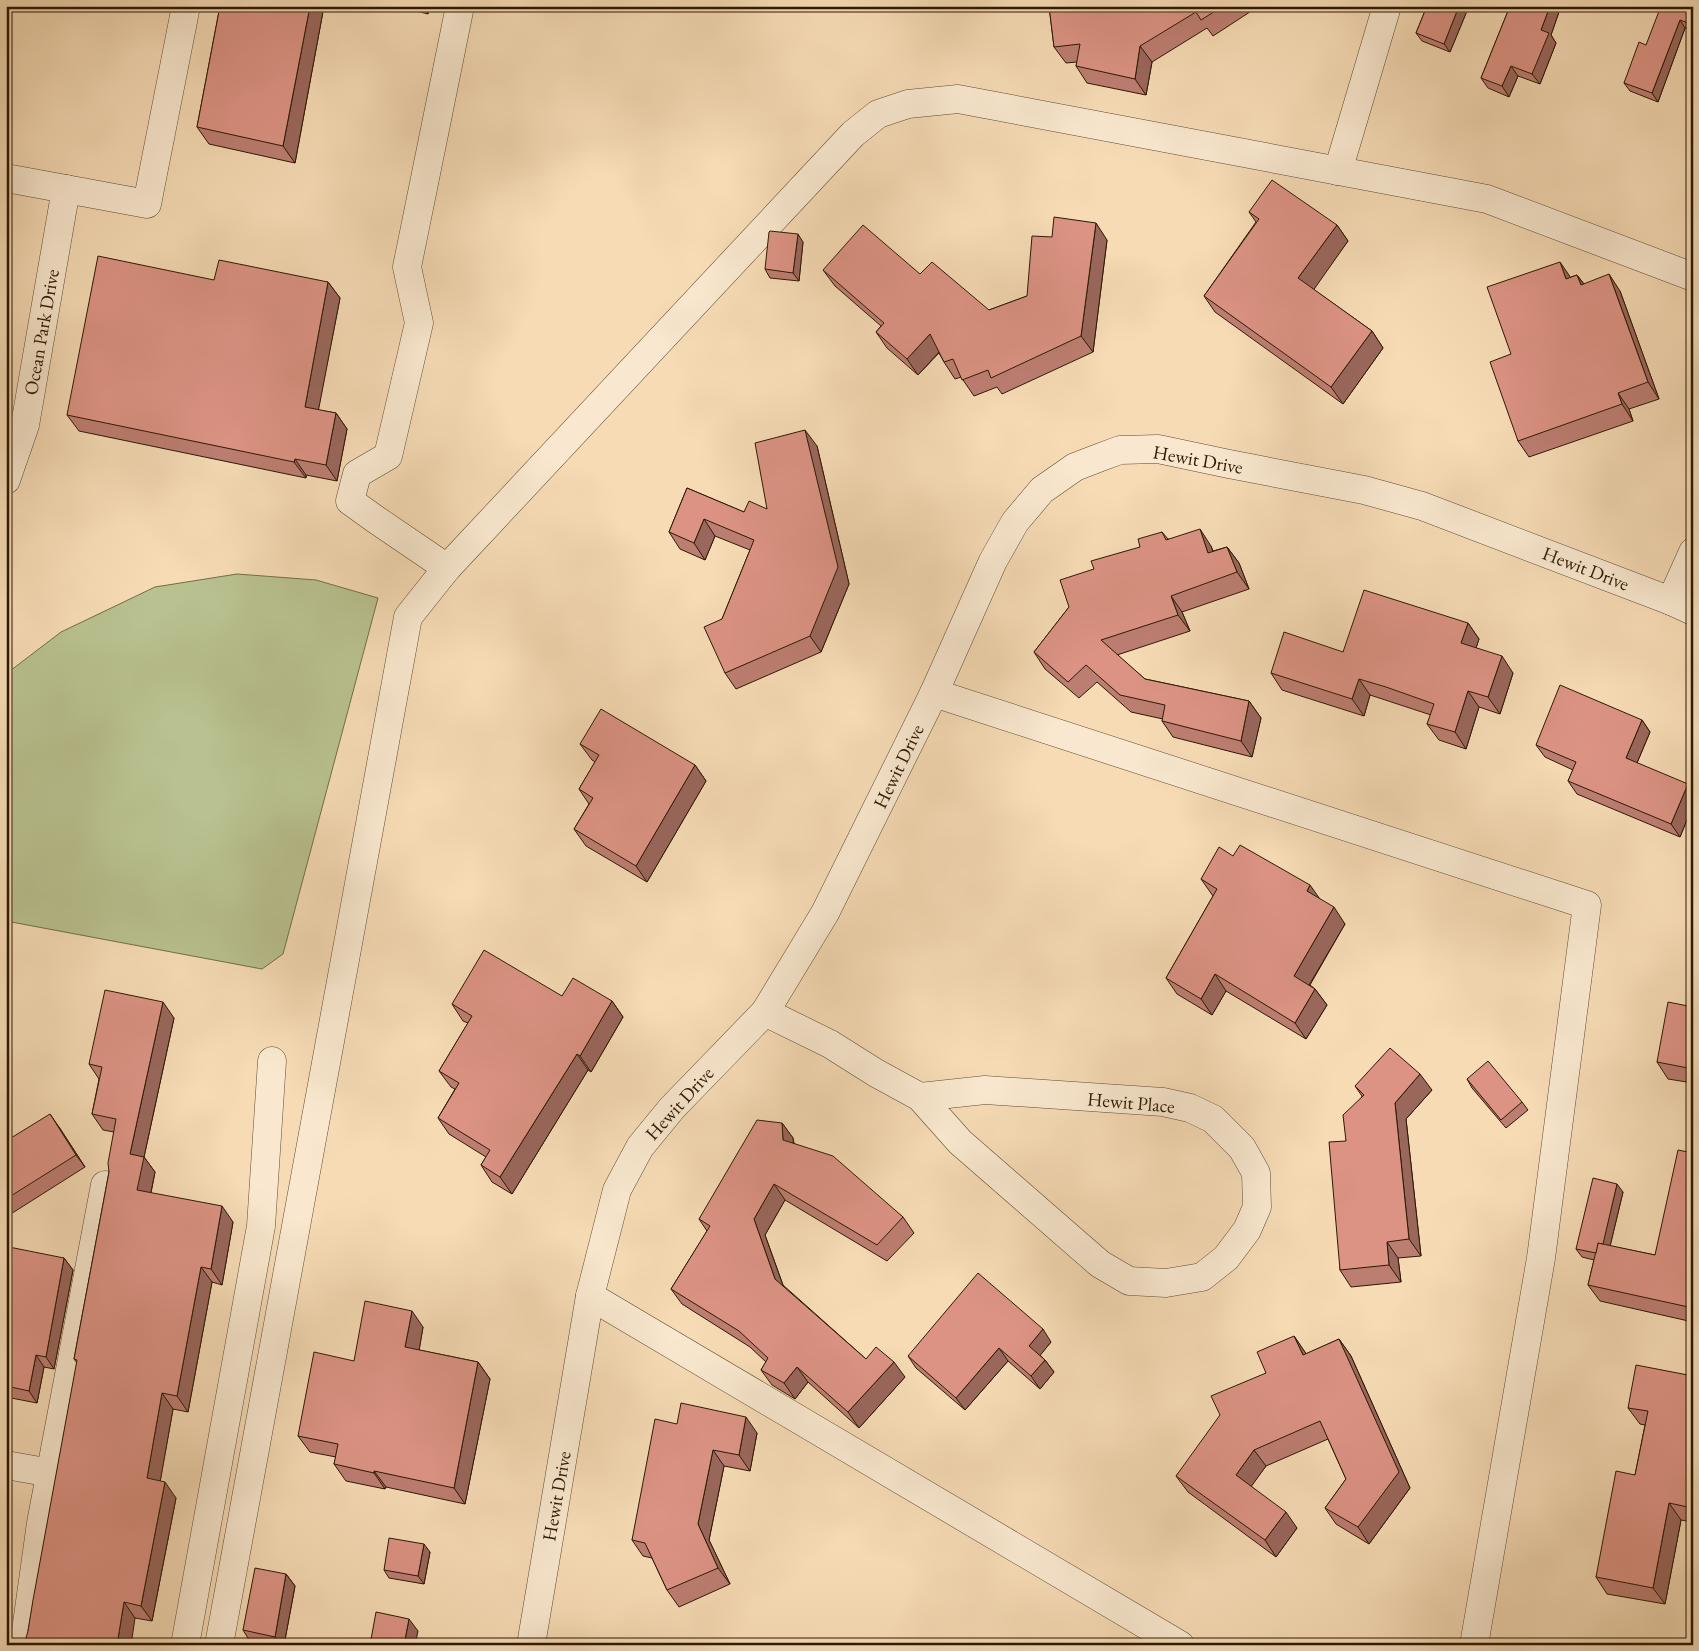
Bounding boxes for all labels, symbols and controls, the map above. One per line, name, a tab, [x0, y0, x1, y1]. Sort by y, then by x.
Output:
street label: Ocean Park Drive	[18, 267, 65, 397]
street label: Hewit Drive	[1151, 439, 1245, 480]
street label: Hewit Drive	[1539, 541, 1633, 596]
street label: Hewit Drive	[867, 720, 930, 813]
street label: Hewit Drive	[640, 1061, 719, 1145]
street label: Hewit Place	[1086, 1086, 1176, 1119]
street label: Hewit Drive	[536, 1449, 577, 1543]

